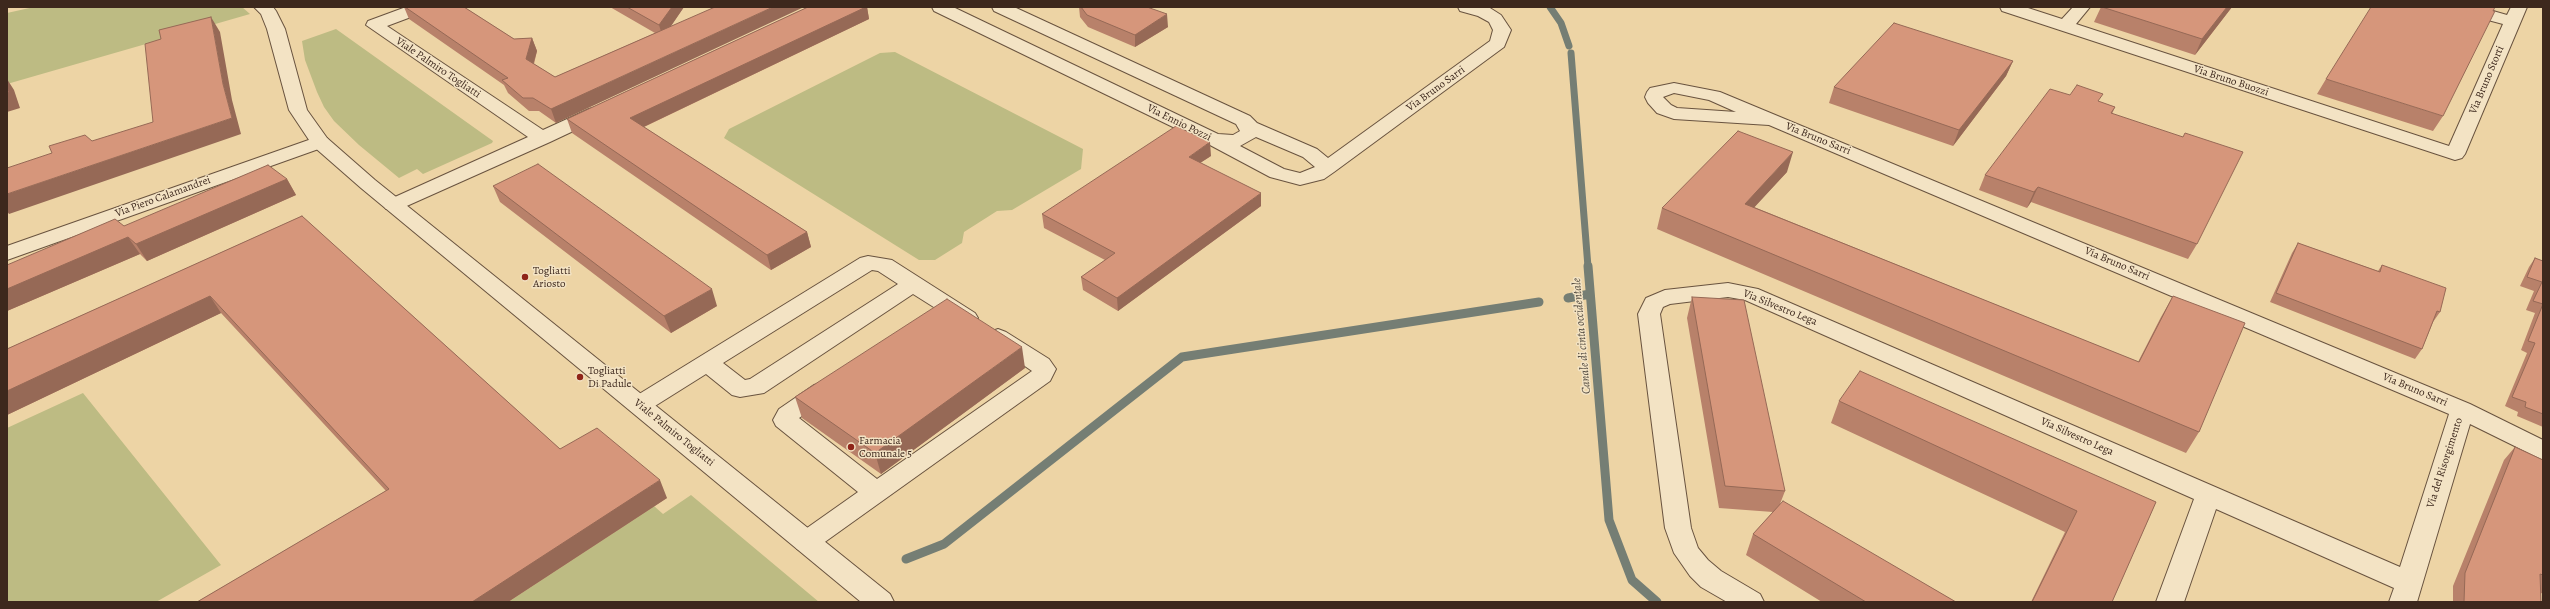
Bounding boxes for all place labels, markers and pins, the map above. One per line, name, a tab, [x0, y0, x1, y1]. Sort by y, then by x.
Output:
place label: Togliatti Ariosto	[533, 264, 571, 290]
marker: Togliatti Ariosto	[520, 272, 530, 282]
place label: Togliatti Di Padule	[588, 364, 631, 390]
marker: Togliatti Di Padule	[575, 372, 585, 382]
place label: Farmacia Comunale 5	[859, 434, 912, 460]
marker: Farmacia Comunale 5	[846, 442, 856, 452]

